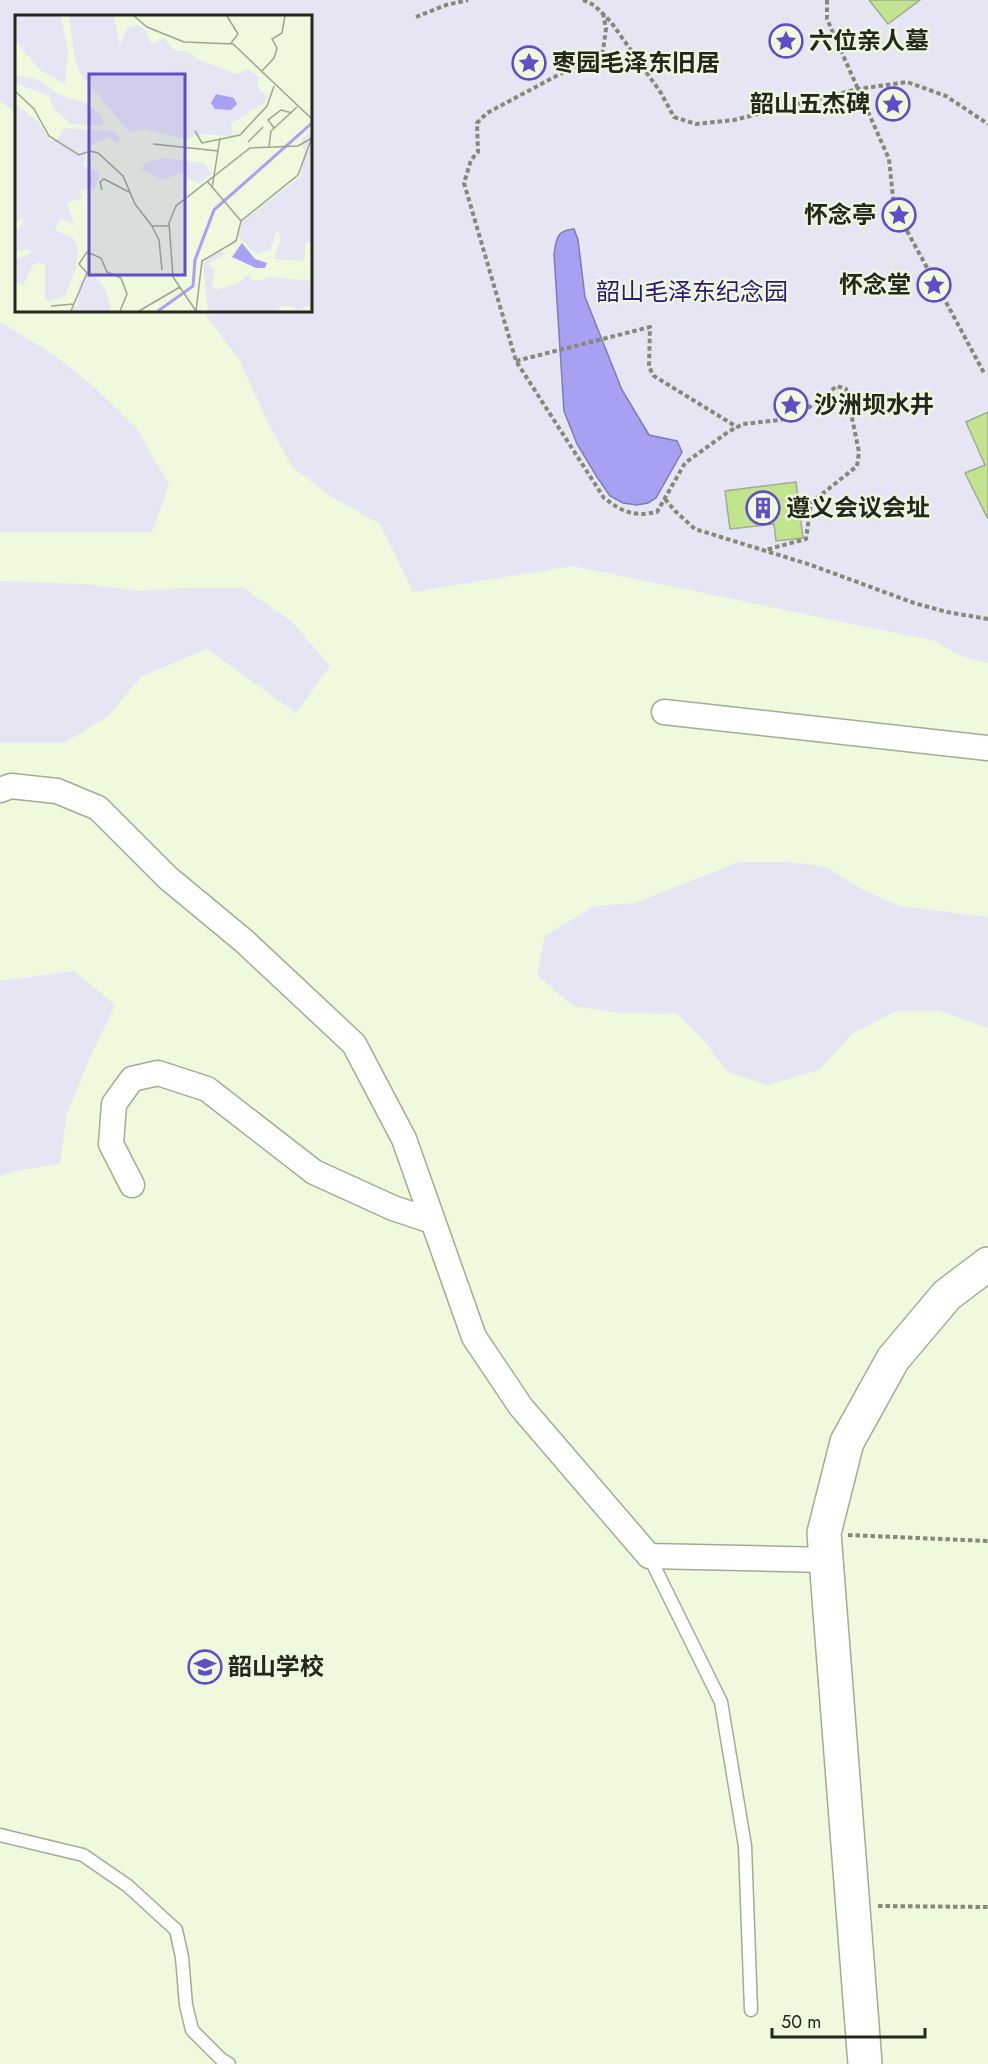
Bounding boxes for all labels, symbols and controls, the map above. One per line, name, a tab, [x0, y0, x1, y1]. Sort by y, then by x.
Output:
inset map	[15, 15, 312, 312]
place icon: 六位亲人墓	[768, 23, 804, 59]
place label: 六位亲人墓	[809, 23, 929, 58]
place icon: 枣园毛泽东旧居	[511, 45, 547, 81]
place label: 枣园毛泽东旧居	[552, 45, 720, 80]
place label: 韶山五杰碑	[750, 86, 870, 121]
place icon: 韶山五杰碑	[875, 86, 911, 122]
place label: 怀念亭	[804, 197, 876, 232]
place icon: 怀念亭	[881, 197, 917, 233]
place label: 怀念堂	[839, 267, 911, 302]
place icon: 怀念堂	[916, 267, 952, 303]
park label: 韶山毛泽东纪念园	[596, 274, 788, 309]
place icon: 沙洲坝水井	[773, 387, 809, 423]
place label: 沙洲坝水井	[814, 387, 934, 422]
building icon: 遵义会议会址	[745, 490, 781, 526]
place label: 遵义会议会址	[786, 490, 930, 525]
school or university icon: 韶山学校	[187, 1649, 223, 1685]
place label: 韶山学校	[228, 1649, 324, 1684]
scale bar	[772, 2001, 925, 2039]
text: 50 m	[781, 2009, 821, 2035]

